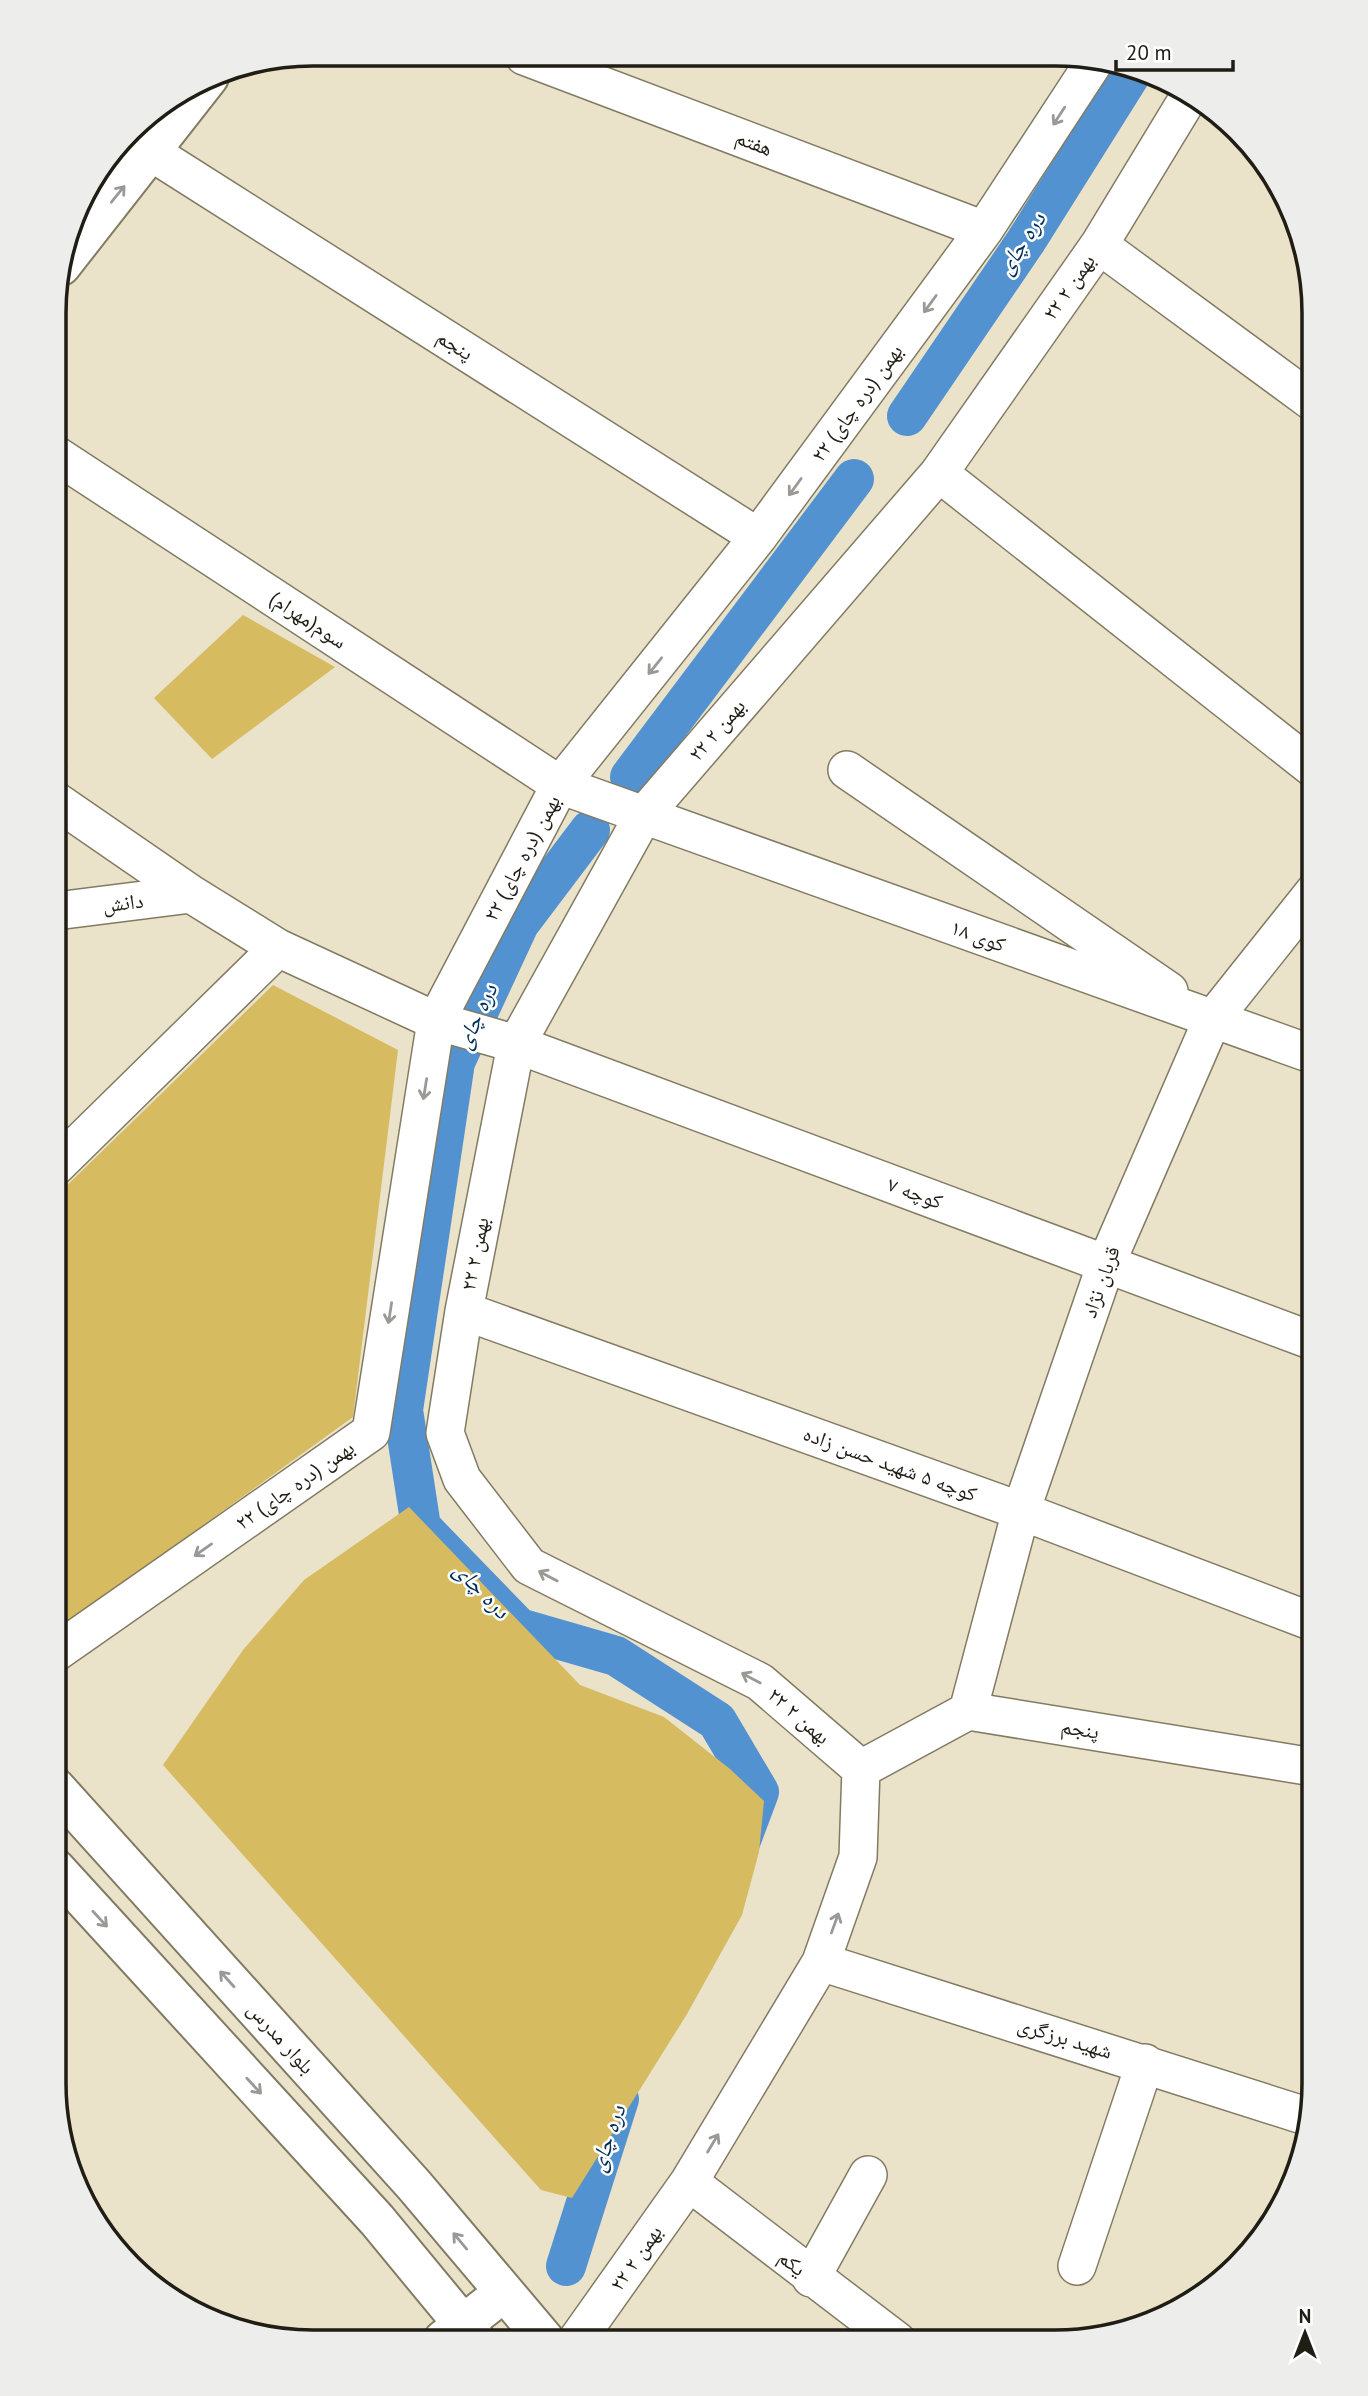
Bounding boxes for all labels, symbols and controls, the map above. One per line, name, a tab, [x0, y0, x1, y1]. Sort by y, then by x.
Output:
scale bar	[1116, 28, 1233, 72]
text: 20 m	[1126, 39, 1172, 66]
one-way arrow	[1052, 106, 1066, 125]
street label: هفتم	[732, 123, 776, 163]
one-way arrow	[111, 185, 126, 203]
water label: دره چای	[990, 206, 1053, 280]
street label: ۲۲ بهمن ۲	[1036, 249, 1101, 325]
one-way arrow	[923, 294, 938, 313]
street label: پنجم	[431, 323, 479, 367]
street label: ۲۲ بهمن (دره چای)	[805, 338, 908, 467]
one-way arrow	[788, 477, 802, 496]
street label: سوم(مهرام)	[264, 585, 352, 655]
one-way arrow	[648, 656, 663, 675]
street label: ۲۲ بهمن ۲	[682, 693, 751, 767]
street label: ۲۲ بهمن (دره چای)	[477, 790, 566, 926]
street label: دانش	[101, 887, 145, 918]
street label: کوی ۱۸	[947, 913, 1009, 958]
water label: دره چای	[448, 978, 504, 1053]
one-way arrow	[418, 1077, 431, 1100]
street label: کوچه ۷	[884, 1170, 947, 1215]
street label: ۲۲ بهمن ۲	[454, 1215, 495, 1293]
street label: قربان نژاد	[1075, 1242, 1126, 1321]
one-way arrow	[383, 1301, 396, 1324]
street label: کوچه ۵ شهید حسن زاده	[800, 1420, 981, 1508]
street label: ۲۲ بهمن (دره چای)	[230, 1434, 359, 1536]
one-way arrow	[194, 1543, 213, 1557]
water label: دره چای	[447, 1555, 517, 1625]
one-way arrow	[538, 1568, 559, 1582]
one-way arrow	[741, 1671, 762, 1685]
street label: ۲۲ بهمن ۲	[762, 1681, 836, 1750]
street label: پنجم	[1059, 1712, 1101, 1746]
one-way arrow	[92, 1910, 108, 1928]
one-way arrow	[830, 1913, 842, 1935]
one-way arrow	[219, 1971, 236, 1988]
street label: بلوار مدرس	[242, 1996, 321, 2080]
street label: شهید برزگری	[1015, 2010, 1116, 2065]
one-way arrow	[246, 2077, 262, 2095]
water label: دره چای	[582, 2100, 633, 2175]
one-way arrow	[707, 2133, 720, 2154]
street label: ۲۲ بهمن ۲	[603, 2220, 668, 2296]
one-way arrow	[452, 2232, 468, 2250]
street label: یکم	[772, 2243, 812, 2283]
north arrow	[1270, 2298, 1340, 2368]
text: N	[1299, 2304, 1311, 2328]

